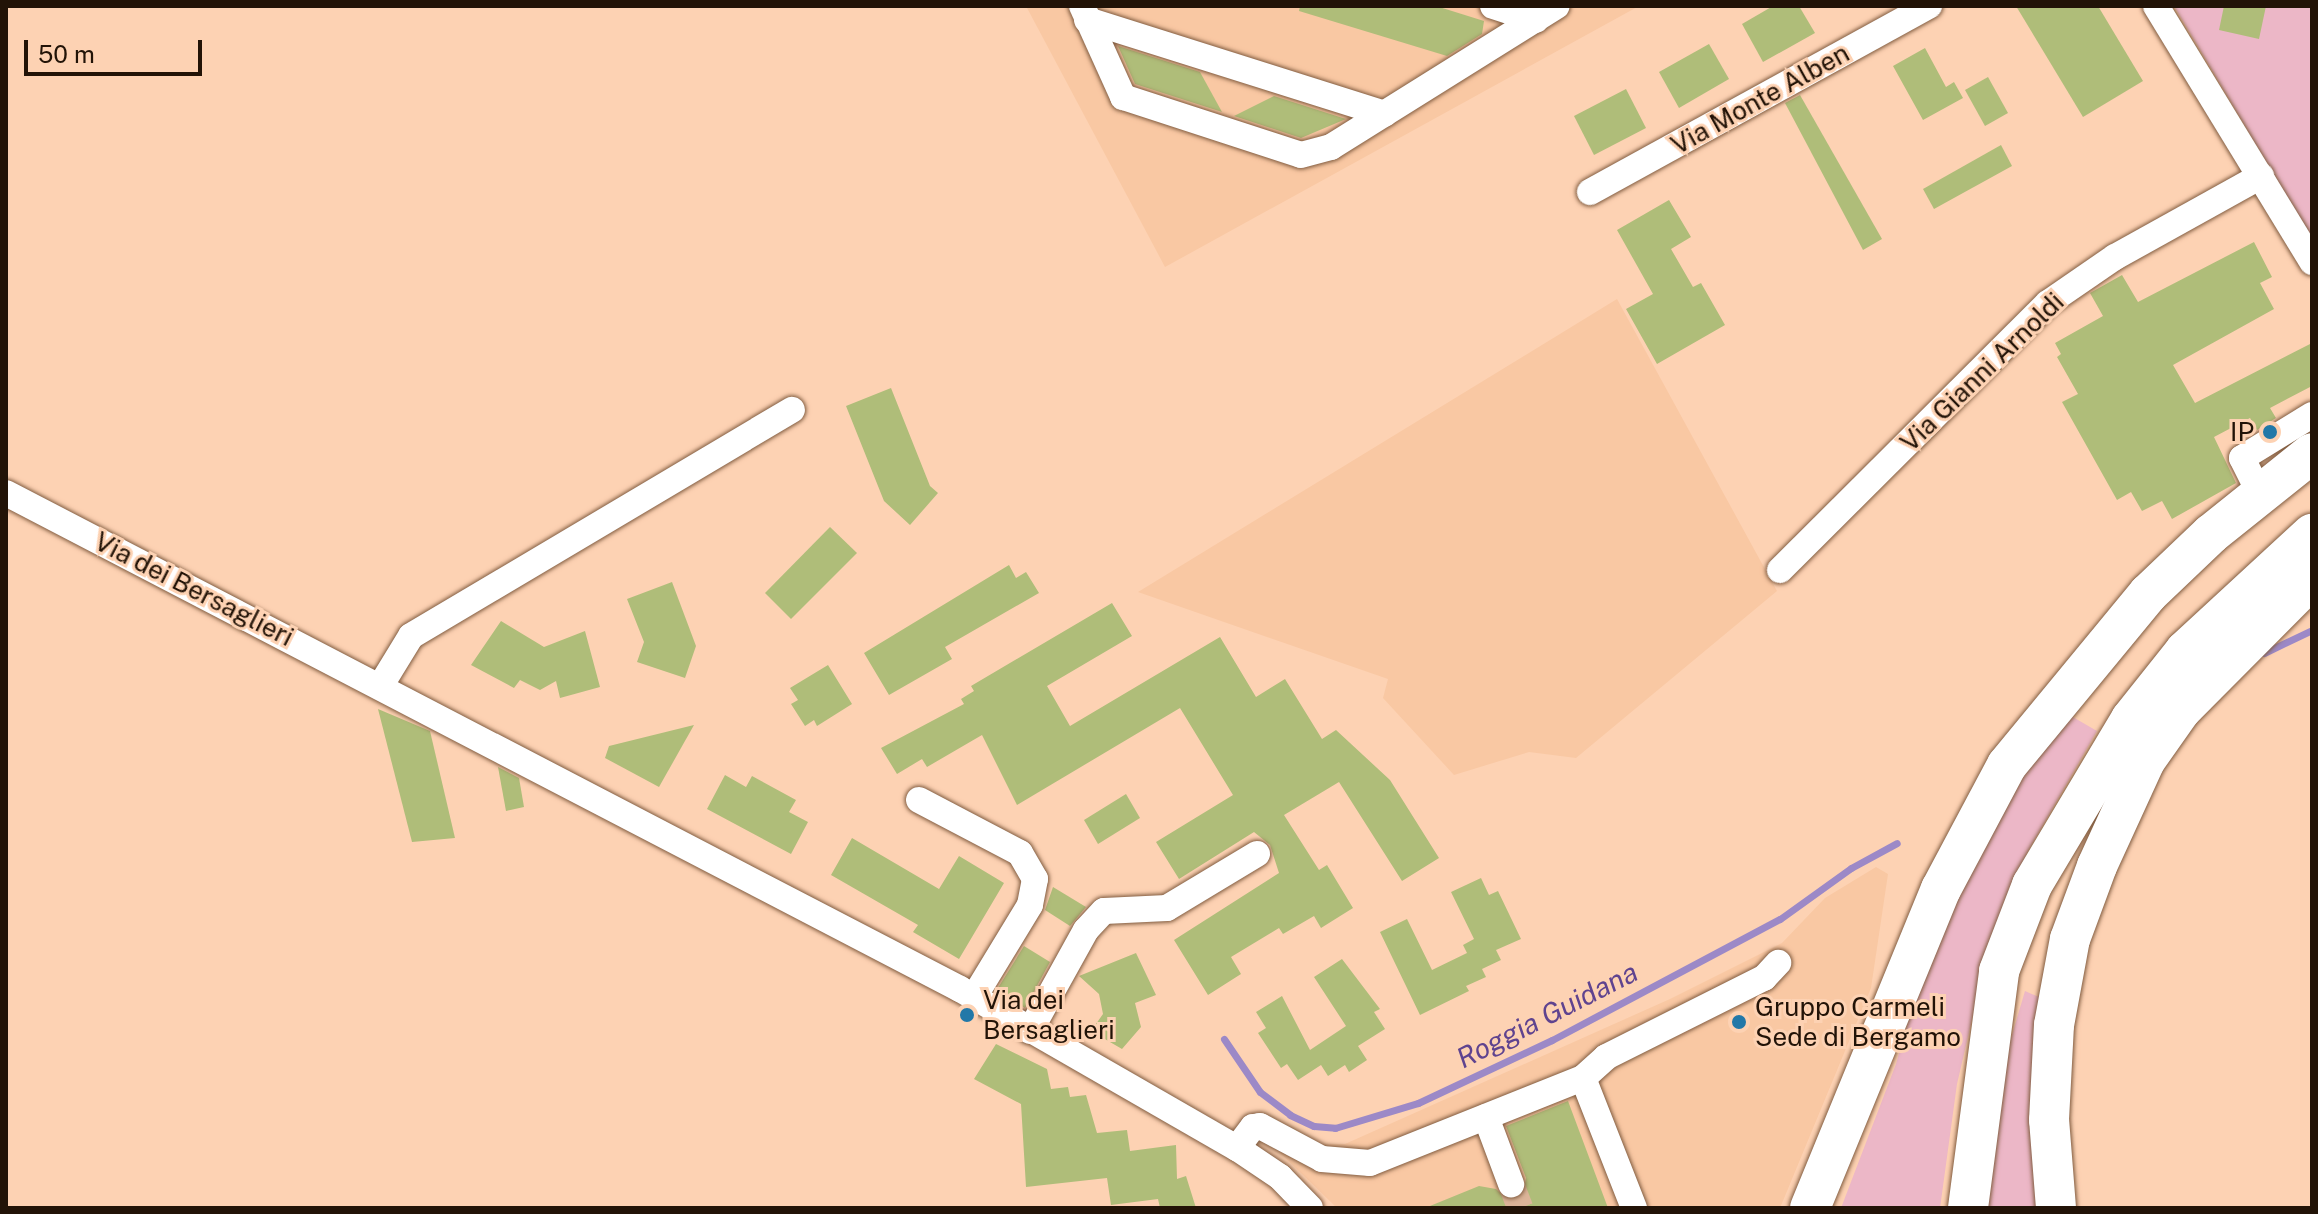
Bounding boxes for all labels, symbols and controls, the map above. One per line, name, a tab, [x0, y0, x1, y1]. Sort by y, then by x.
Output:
scale bar	[28, 24, 206, 74]
street label: Via Monte Alben	[1665, 37, 1855, 161]
text: 50 m	[38, 40, 95, 68]
street label: Via Gianni Arnoldi	[1894, 286, 2070, 458]
place label: IP	[2230, 416, 2254, 448]
marker: IP	[2261, 423, 2279, 441]
street label: Via dei Bersaglieri	[89, 525, 299, 653]
water label: Roggia Guidana	[1451, 955, 1643, 1075]
place label: Via dei Bersaglieri	[983, 984, 1115, 1046]
place label: Gruppo Carmeli Sede di Bergamo	[1755, 991, 1961, 1052]
marker: Via dei Bersaglieri	[958, 1006, 976, 1024]
marker: Gruppo Carmeli Sede di Bergamo	[1730, 1013, 1748, 1031]

